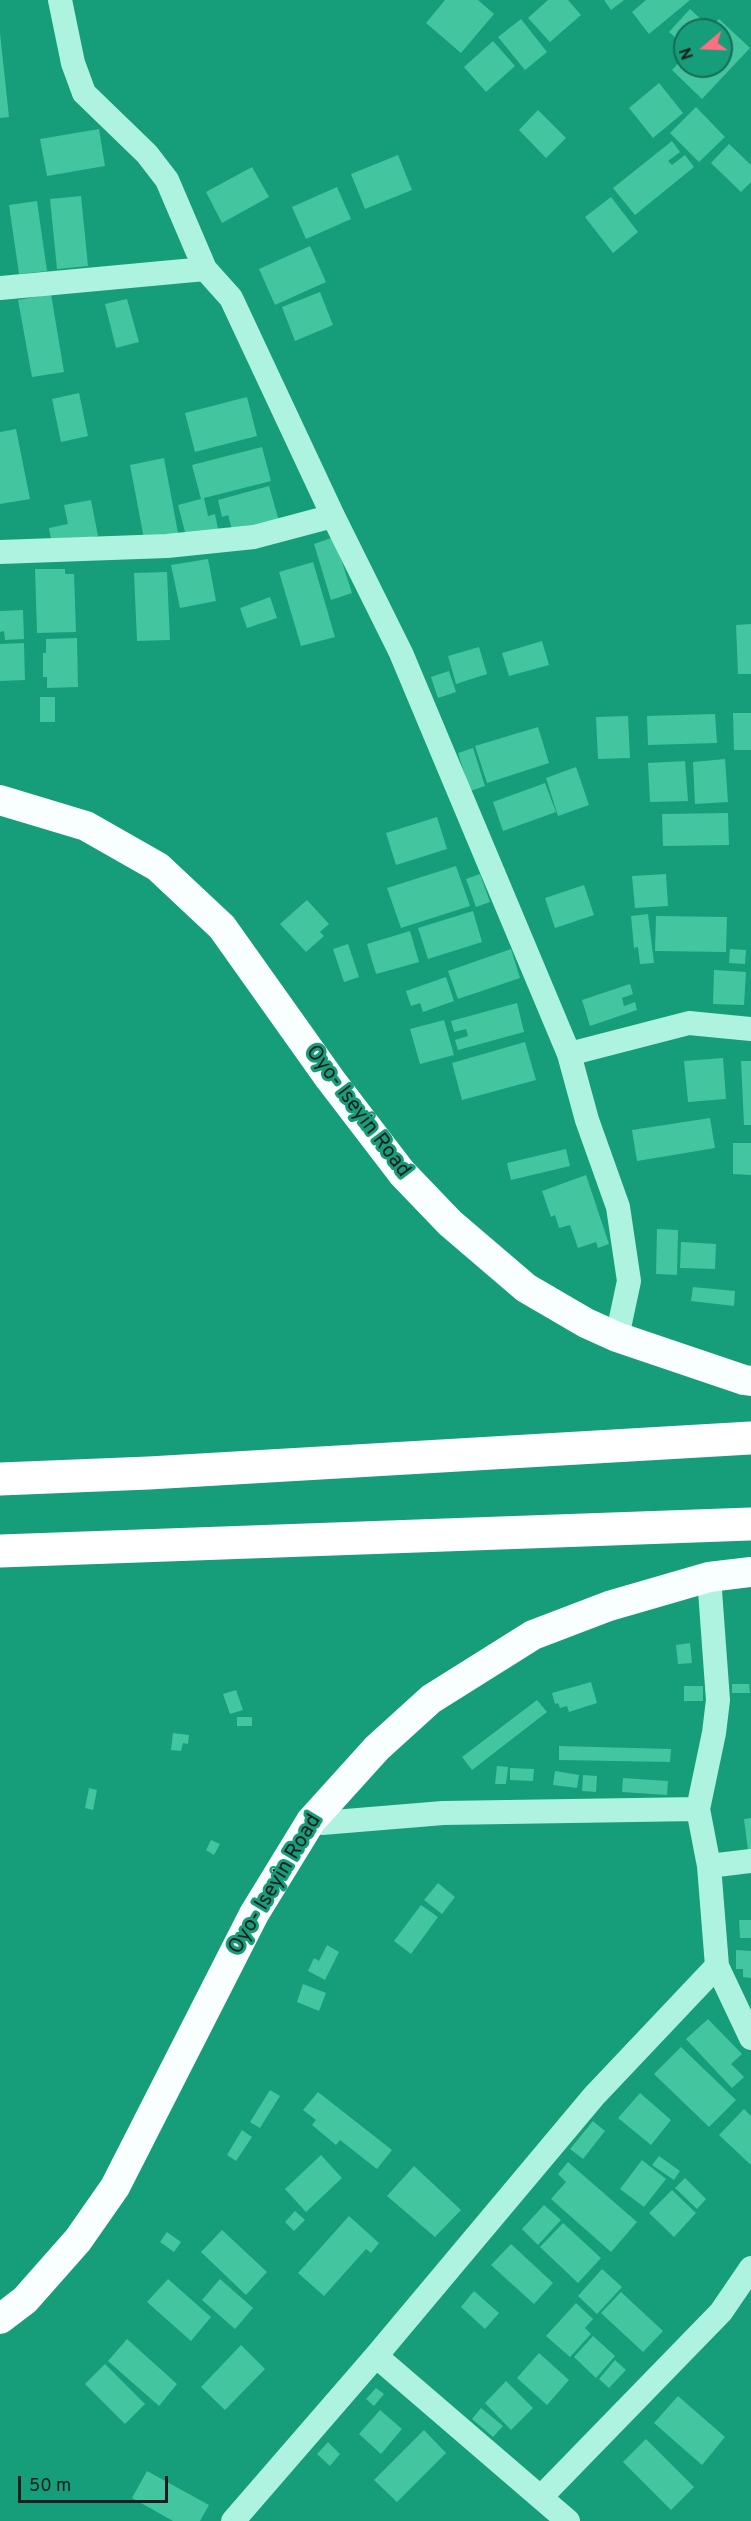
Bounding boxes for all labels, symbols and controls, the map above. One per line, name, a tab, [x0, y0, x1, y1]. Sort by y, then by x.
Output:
north arrow	[673, 18, 733, 78]
text: N	[677, 45, 699, 62]
street label: Oyo- Iseyin Road	[299, 1041, 415, 1183]
street label: Oyo- Iseyin Road	[224, 1810, 328, 1960]
scale bar	[21, 2464, 171, 2502]
text: 50 m	[29, 2475, 71, 2498]

